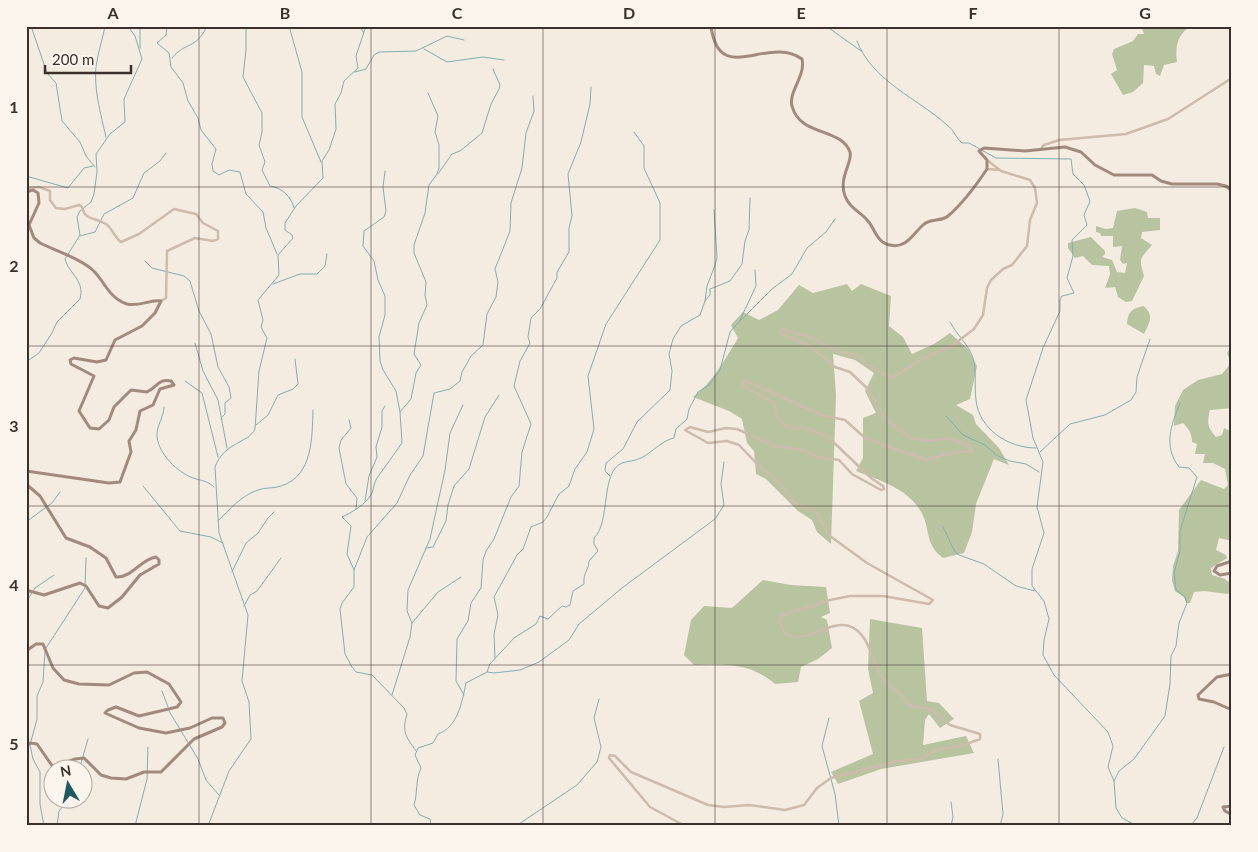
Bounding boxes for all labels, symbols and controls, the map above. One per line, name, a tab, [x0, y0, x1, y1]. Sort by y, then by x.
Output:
text: A	[106, 3, 119, 22]
text: B	[280, 3, 290, 22]
text: C	[452, 3, 463, 22]
text: D	[623, 3, 635, 22]
text: E	[796, 3, 806, 22]
text: F	[968, 3, 978, 22]
text: G	[1139, 3, 1151, 22]
scale bar	[45, 42, 131, 74]
text: 200 m	[52, 50, 94, 68]
text: 1	[9, 97, 19, 116]
text: 2	[9, 256, 19, 275]
text: 3	[9, 416, 19, 435]
text: 4	[9, 575, 19, 594]
text: 5	[9, 734, 19, 753]
north arrow	[42, 760, 92, 810]
text: N	[59, 761, 72, 780]

